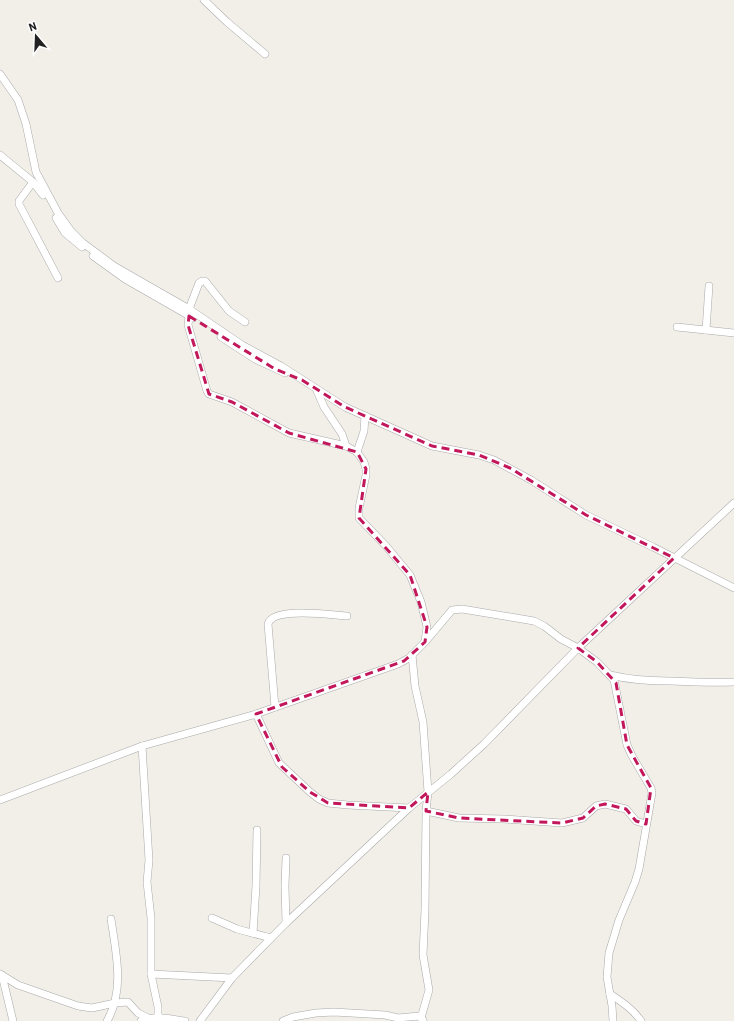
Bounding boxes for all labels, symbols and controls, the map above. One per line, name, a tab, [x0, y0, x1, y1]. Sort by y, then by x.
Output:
north arrow	[16, 16, 56, 56]
text: N	[27, 19, 38, 33]

